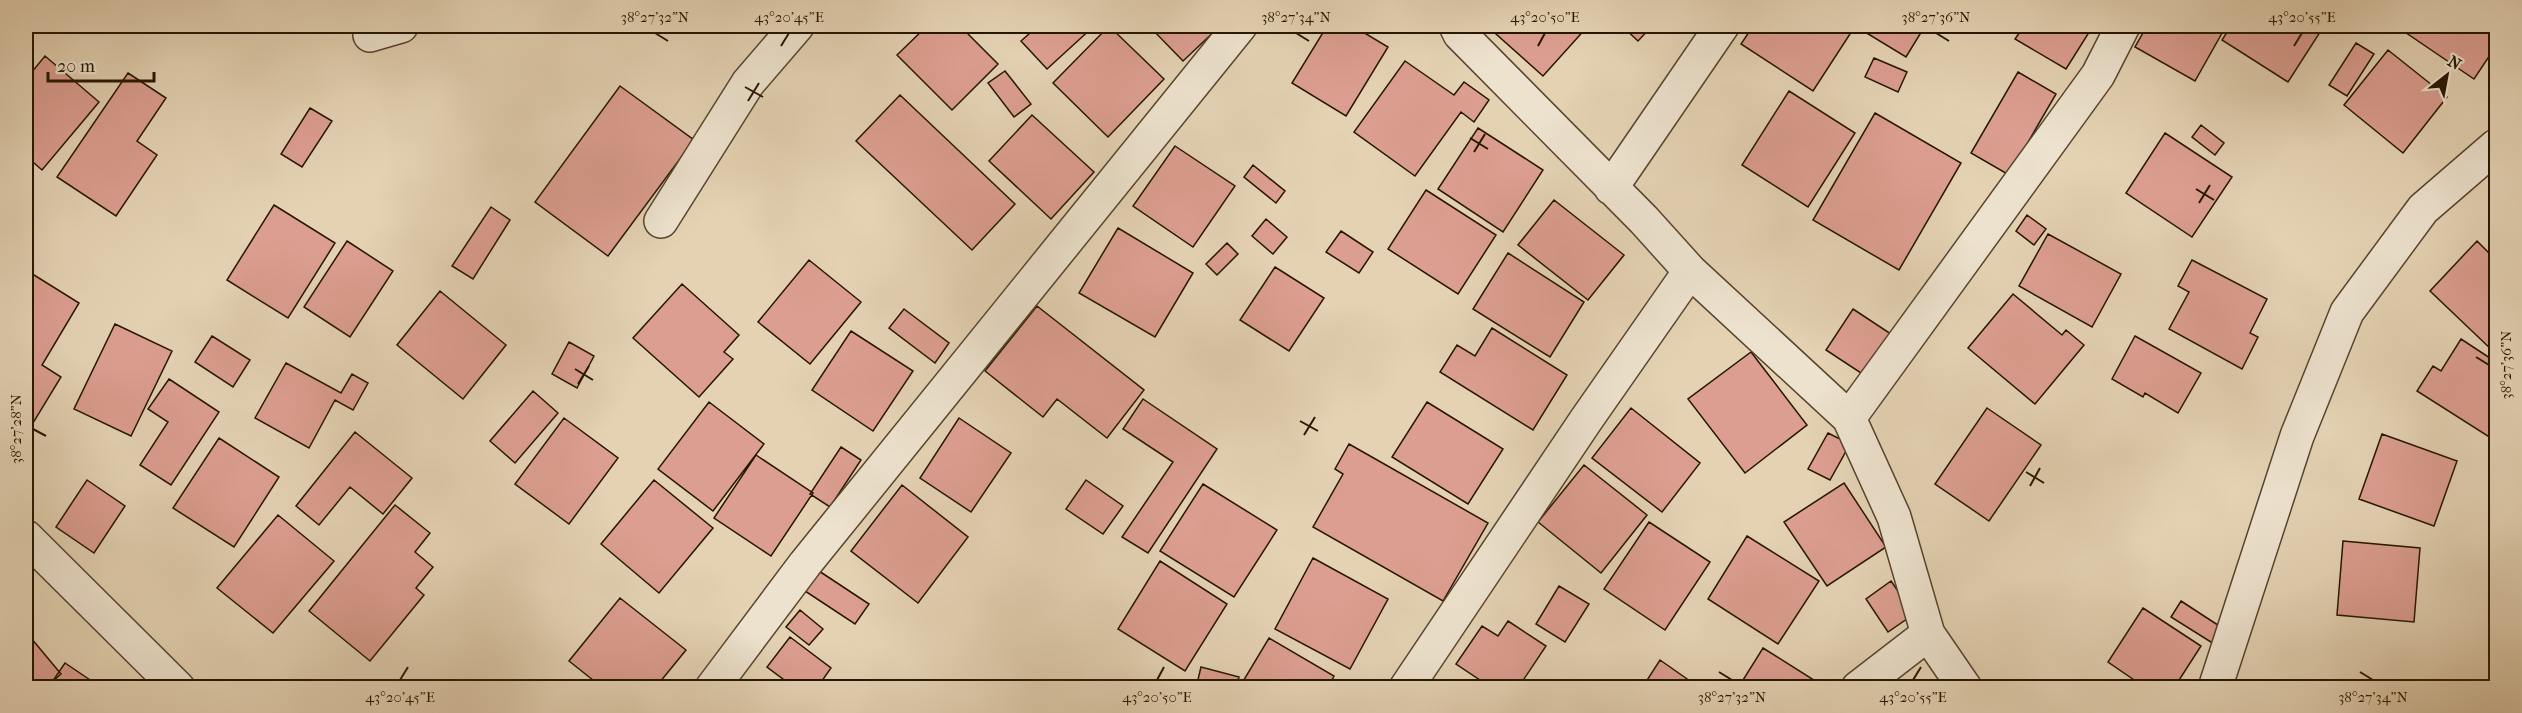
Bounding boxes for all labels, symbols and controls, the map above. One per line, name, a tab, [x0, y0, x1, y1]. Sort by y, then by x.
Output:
text: 38°27'32"N	[621, 8, 690, 26]
text: 43°20'45"E	[754, 8, 824, 26]
text: 38°27'34"N	[1261, 8, 1331, 26]
text: 43°20'50"E	[1510, 8, 1580, 26]
text: 38°27'36"N	[1902, 8, 1971, 26]
text: 43°20'55"E	[2268, 8, 2336, 26]
scale bar	[48, 45, 154, 83]
north arrow	[2417, 45, 2477, 105]
text: N	[2444, 51, 2465, 74]
text: 20 m	[57, 56, 95, 77]
text: 38°27'36"N	[2497, 330, 2515, 399]
text: 38°27'28"N	[7, 393, 25, 464]
text: 43°20'45"E	[365, 688, 435, 706]
text: 43°20'50"E	[1122, 688, 1192, 706]
text: 38°27'32"N	[1698, 688, 1767, 706]
text: 43°20'55"E	[1879, 688, 1947, 706]
text: 38°27'34"N	[2338, 688, 2408, 706]

